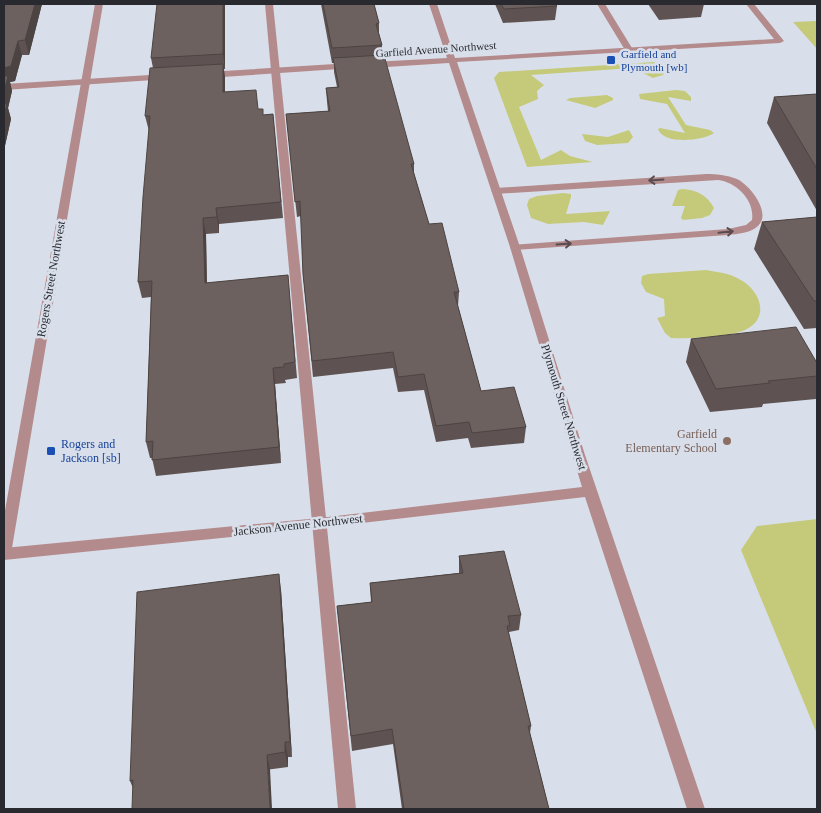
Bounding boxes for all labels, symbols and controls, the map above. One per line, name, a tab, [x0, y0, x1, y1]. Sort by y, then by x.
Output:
street label: Garfield Avenue Northwest	[375, 39, 497, 59]
place label: Garfield and Plymouth [wb]	[621, 48, 687, 73]
marker: Garfield and Plymouth [wb]	[605, 54, 617, 66]
one-way arrow	[649, 175, 665, 185]
street label: Rogers Street Northwest	[34, 219, 68, 338]
one-way arrow	[717, 227, 733, 237]
one-way arrow	[555, 239, 571, 249]
street label: Plymouth Street Northwest	[538, 342, 590, 472]
place label: Garfield Elementary School	[625, 427, 718, 455]
marker: Garfield Elementary School	[721, 435, 733, 447]
place label: Rogers and Jackson [sb]	[61, 437, 121, 465]
marker: Rogers and Jackson [sb]	[45, 445, 57, 457]
street label: Jackson Avenue Northwest	[233, 511, 364, 539]

